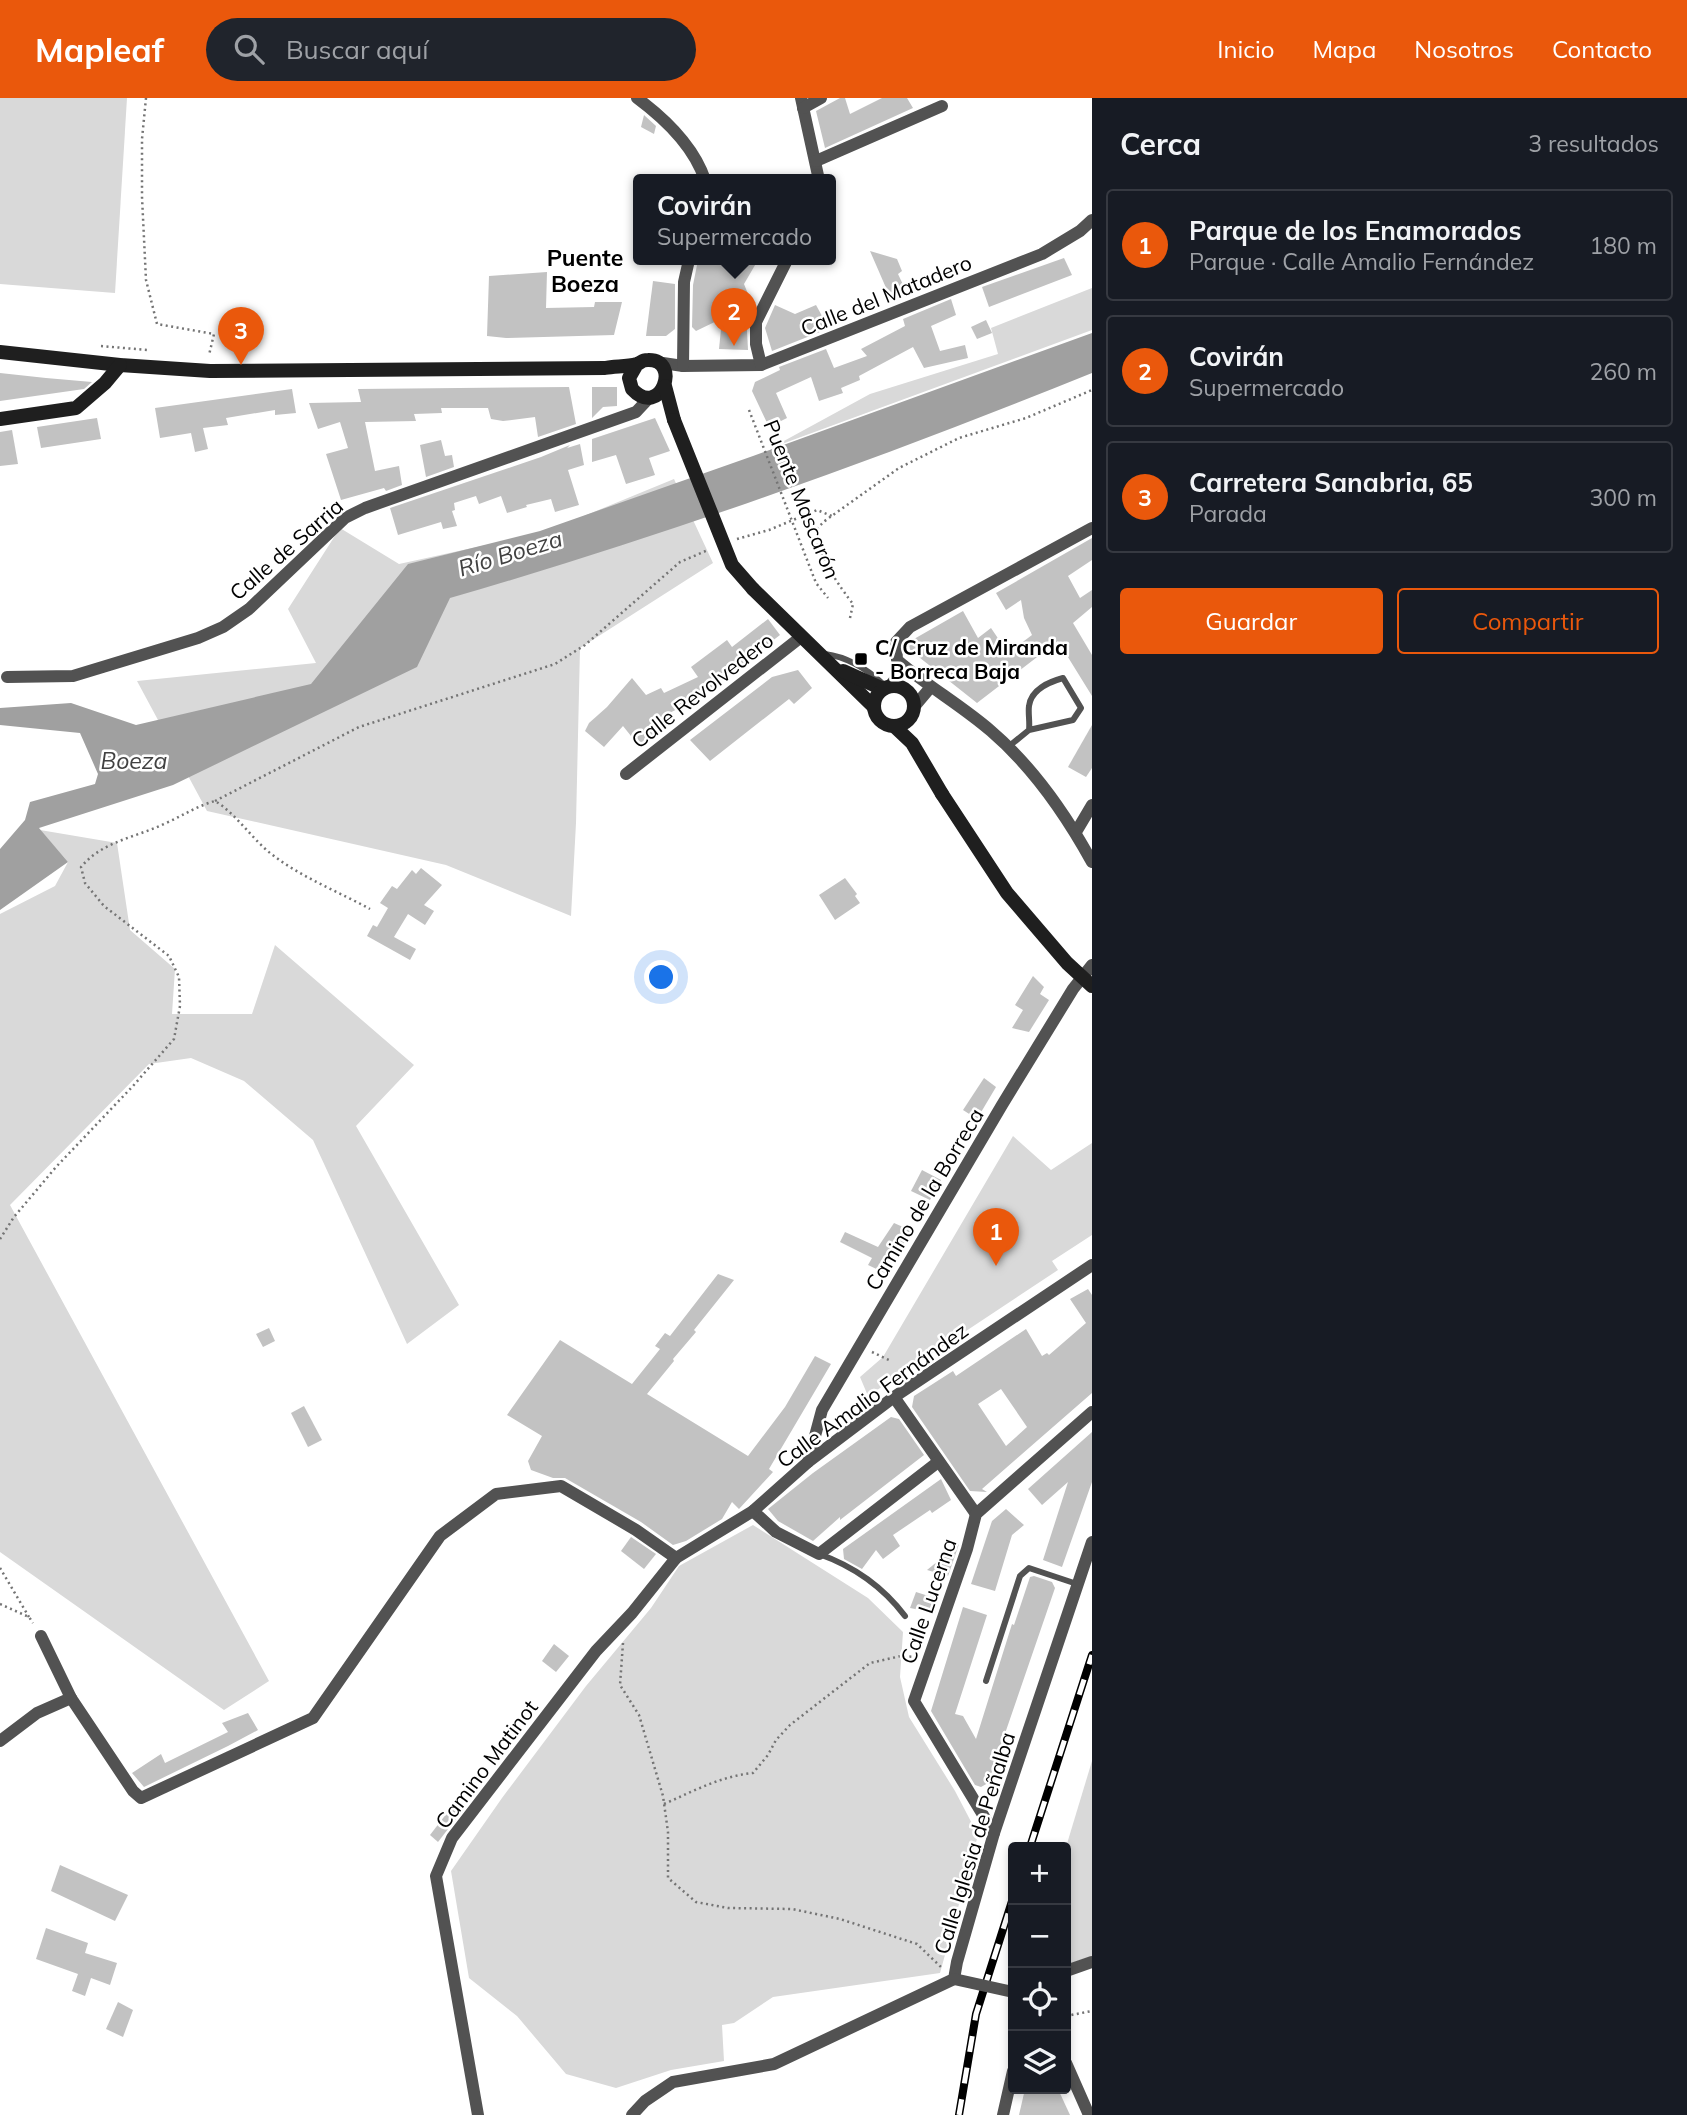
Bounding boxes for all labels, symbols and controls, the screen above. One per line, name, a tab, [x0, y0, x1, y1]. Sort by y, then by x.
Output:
search box	[206, 18, 696, 81]
text: Mapleaf	[35, 29, 164, 70]
icon: search	[230, 30, 268, 68]
text: Buscar aquí	[286, 33, 429, 66]
text: Inicio	[1217, 34, 1274, 64]
text: Mapa	[1312, 34, 1376, 64]
text: Nosotros	[1414, 34, 1514, 64]
text: Contacto	[1552, 34, 1652, 64]
text: Cerca	[1120, 125, 1201, 163]
text: 3 resultados	[1528, 129, 1659, 158]
popup	[633, 174, 836, 265]
text: Covirán	[657, 189, 752, 222]
text: Parque de los Enamorados	[1189, 214, 1521, 247]
text: Supermercado	[657, 222, 812, 251]
text: 1	[1138, 231, 1152, 260]
text: 180 m	[1589, 231, 1657, 260]
district label: Puente Boeza	[547, 243, 623, 298]
text: Parque · Calle Amalio Fernández	[1189, 247, 1534, 276]
street label: Calle del Matadero	[797, 249, 975, 341]
pin: 2	[711, 288, 757, 346]
pin: 3	[218, 307, 264, 365]
text: Covirán	[1189, 340, 1284, 373]
text: 2	[1138, 357, 1152, 386]
text: 260 m	[1589, 357, 1657, 386]
text: Supermercado	[1189, 373, 1344, 402]
street label: Puente Mascarón	[758, 416, 846, 582]
text: Carretera Sanabria, 65	[1189, 466, 1473, 499]
text: 3	[1138, 483, 1152, 512]
text: 300 m	[1589, 483, 1657, 512]
street label: Calle de Sarria	[224, 493, 348, 605]
text: Parada	[1189, 499, 1267, 528]
water label: Río Boeza	[454, 523, 566, 583]
button: Guardar	[1120, 588, 1383, 654]
button: Compartir	[1397, 588, 1659, 654]
street label: Calle Revolvedero	[626, 626, 778, 754]
place label: C/ Cruz de Miranda - Borreca Baja	[875, 634, 1068, 684]
marker: C/ Cruz de Miranda - Borreca Baja	[853, 651, 869, 667]
water label: Boeza	[101, 746, 168, 775]
your location	[644, 960, 678, 994]
street label: Camino de la Borreca	[859, 1103, 989, 1295]
pin: 1	[973, 1208, 1019, 1266]
street label: Calle Amalio Fernández	[771, 1317, 973, 1473]
street label: Calle Lucerna	[894, 1535, 962, 1667]
street label: Camino Matinot	[429, 1695, 543, 1833]
street label: Calle Iglesia de Peñalba	[928, 1729, 1020, 1957]
map controls	[1008, 1842, 1071, 2094]
button: +	[1008, 1842, 1071, 1905]
button: −	[1008, 1905, 1071, 1968]
button: locate	[1008, 1968, 1071, 2031]
button: layers	[1008, 2031, 1071, 2094]

